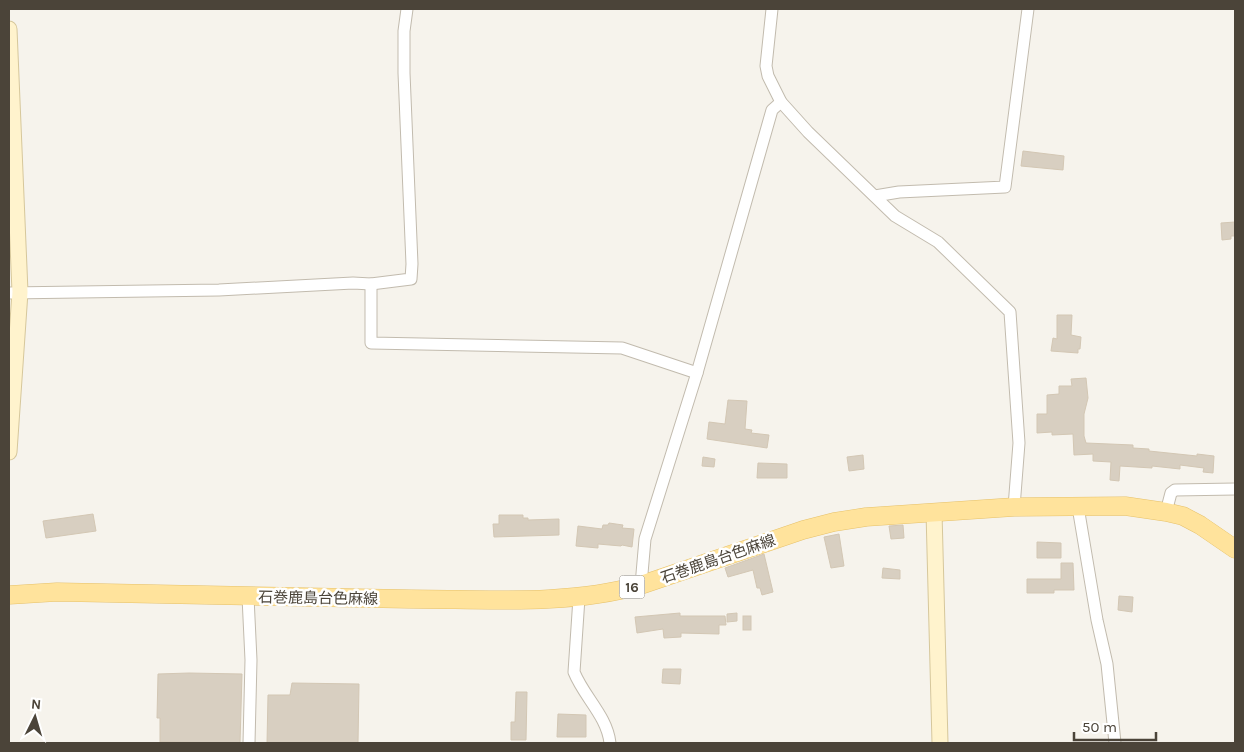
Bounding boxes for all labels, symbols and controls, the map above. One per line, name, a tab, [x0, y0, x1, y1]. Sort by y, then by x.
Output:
street label: 石巻鹿島台色麻線	[658, 531, 778, 587]
road number: 16	[620, 576, 644, 598]
street label: 石巻鹿島台色麻線	[258, 588, 378, 608]
north arrow	[10, 692, 60, 742]
text: N	[30, 696, 42, 713]
scale bar	[1074, 710, 1156, 742]
text: 50 m	[1082, 718, 1117, 736]

